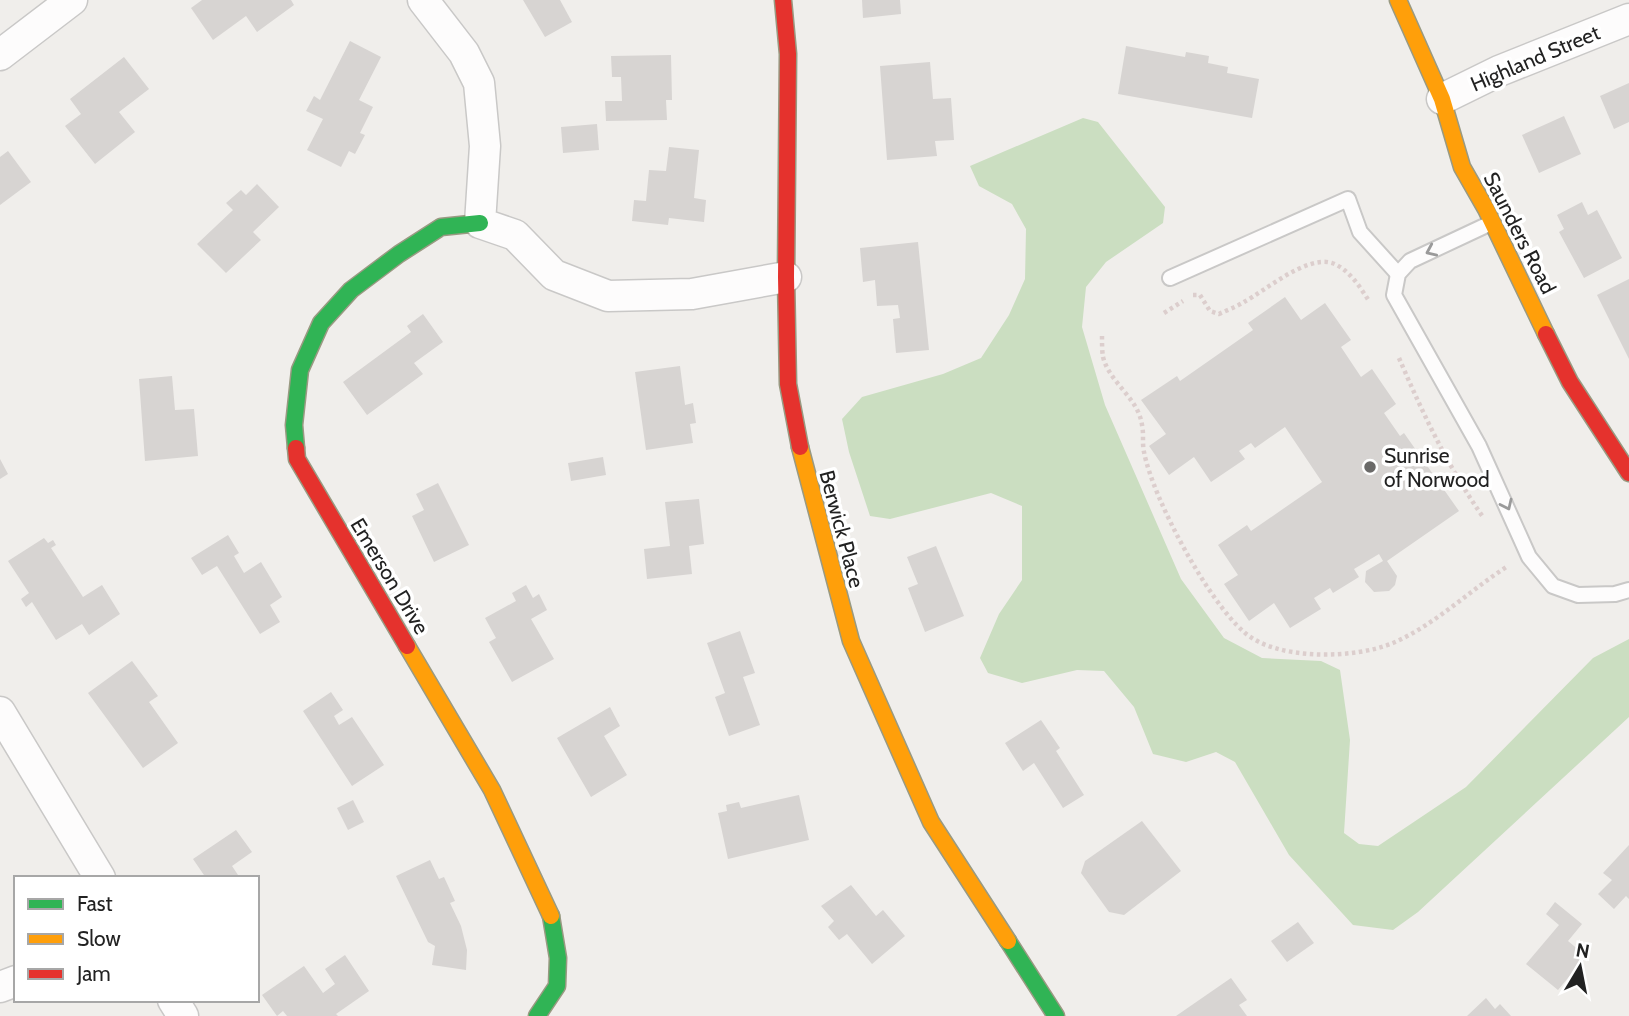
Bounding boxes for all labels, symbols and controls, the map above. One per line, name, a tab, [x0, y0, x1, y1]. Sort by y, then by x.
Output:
street label: Highland Street	[1467, 20, 1603, 96]
street label: Saunders Road	[1479, 168, 1561, 298]
one-way arrow	[1425, 243, 1438, 257]
place label: Sunrise of Norwood	[1384, 443, 1490, 492]
marker: Sunrise of Norwood	[1362, 459, 1378, 475]
street label: Berwick Place	[814, 468, 870, 591]
one-way arrow	[1498, 498, 1512, 510]
street label: Emerson Drive	[346, 513, 435, 639]
legend	[14, 876, 259, 1002]
text: Fast	[77, 891, 113, 916]
text: Slow	[77, 926, 121, 951]
north arrow	[1545, 932, 1615, 1002]
text: N	[1574, 938, 1591, 963]
text: Jam	[76, 961, 111, 986]

